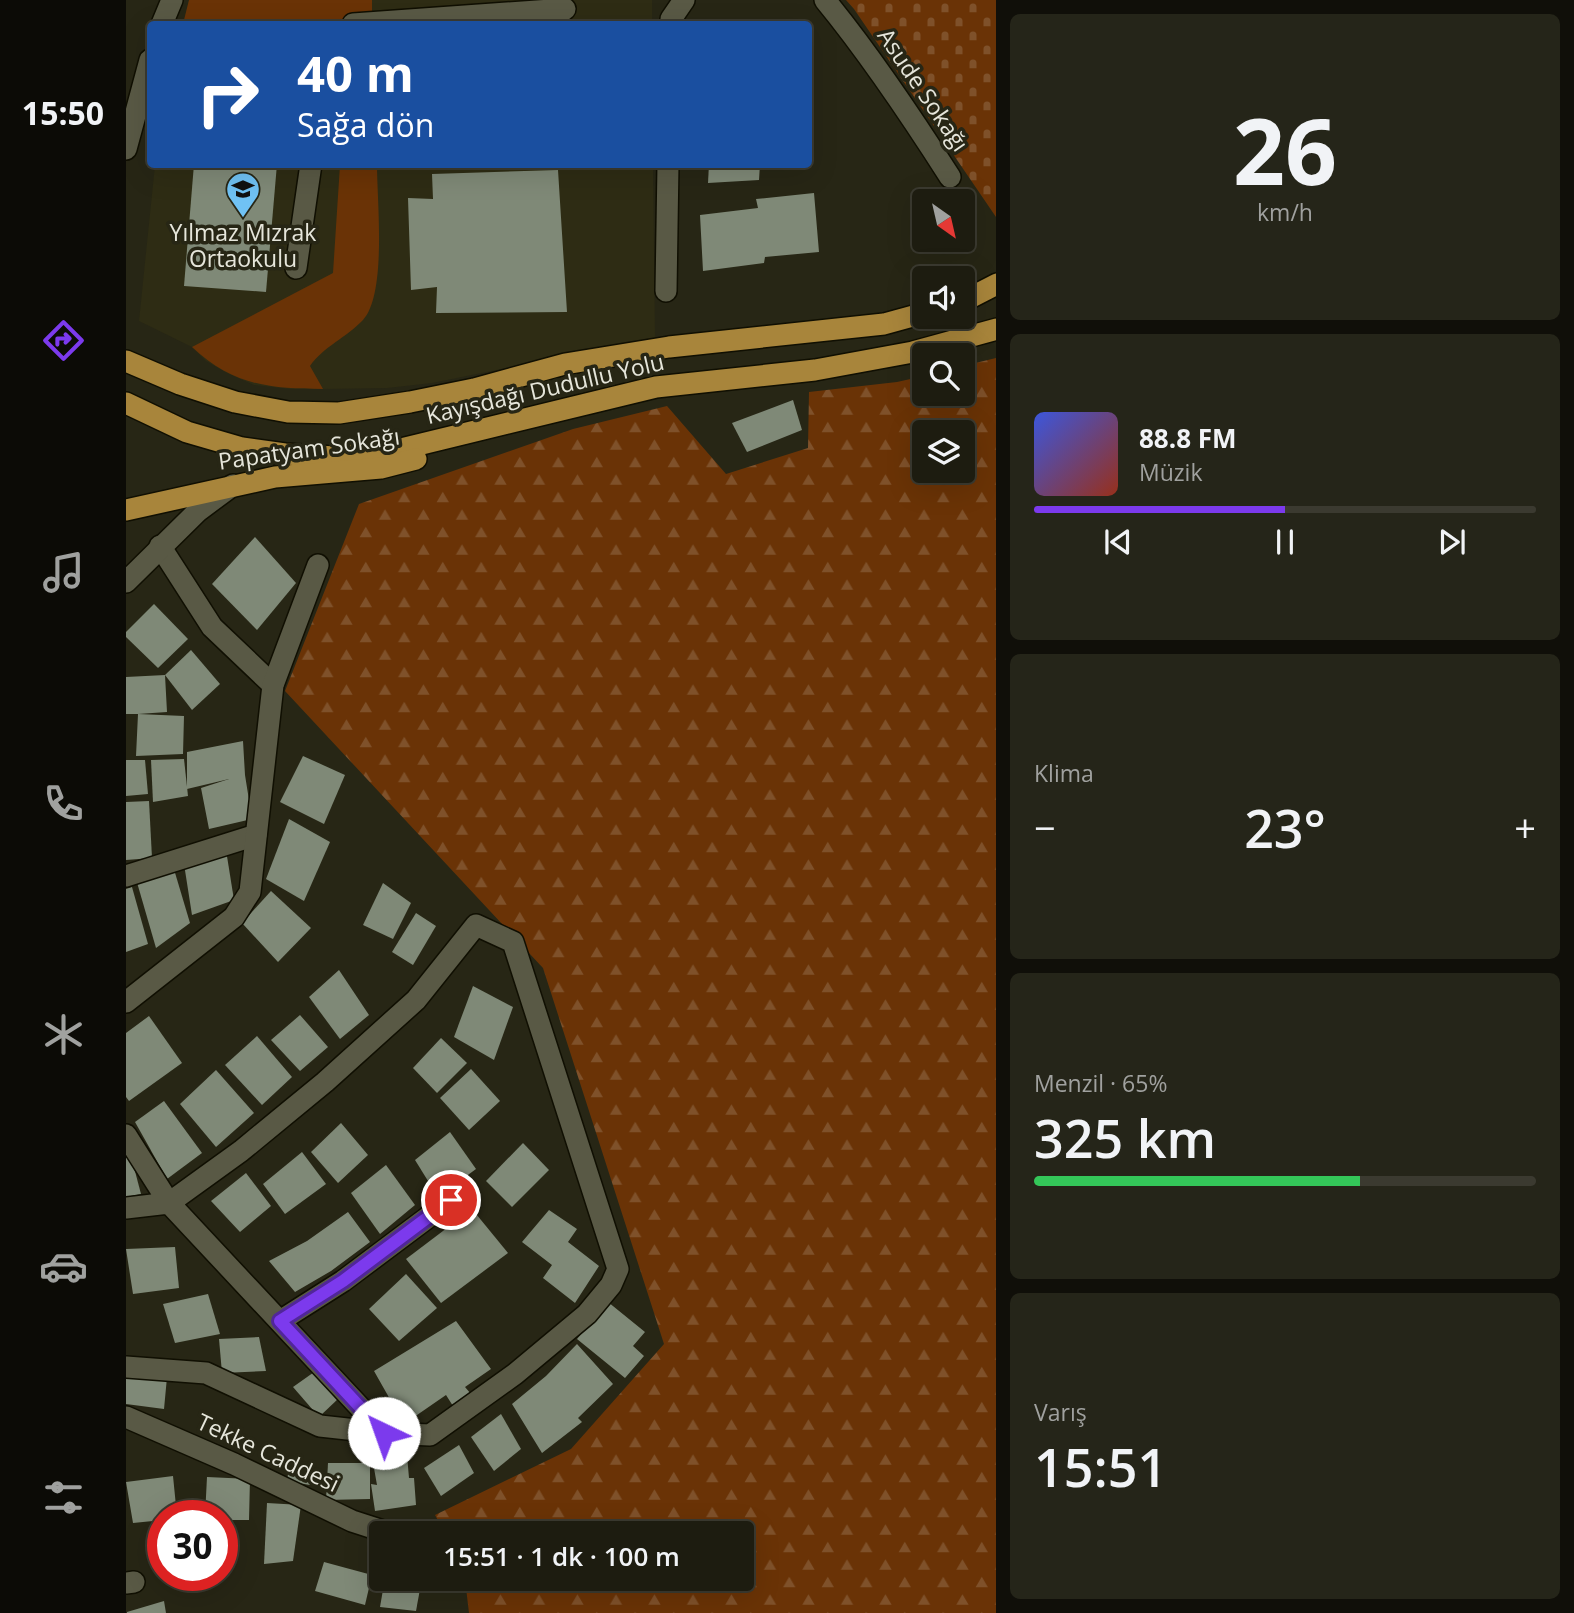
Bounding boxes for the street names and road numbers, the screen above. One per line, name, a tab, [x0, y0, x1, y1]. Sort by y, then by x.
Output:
street label: Asude Sokağı	[871, 22, 977, 157]
street label: Kayışdağı Dudullu Yolu	[423, 345, 667, 431]
street label: Papatyam Sokağı	[216, 419, 402, 477]
street label: Tekke Caddesi	[192, 1405, 345, 1499]

